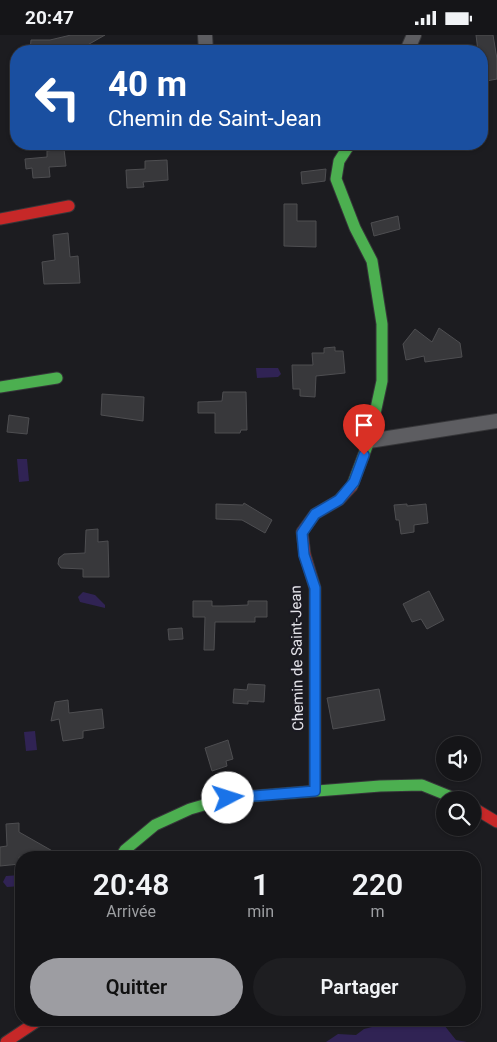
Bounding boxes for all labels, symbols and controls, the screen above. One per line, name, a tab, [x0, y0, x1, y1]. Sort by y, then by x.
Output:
text: 20:47	[25, 6, 74, 29]
text: 40 m	[108, 64, 187, 105]
icon: left	[25, 65, 90, 130]
text: Chemin de Saint-Jean	[108, 106, 322, 131]
pin	[343, 404, 385, 455]
icon: arrive	[350, 411, 378, 439]
street label: Chemin de Saint-Jean	[287, 585, 307, 731]
map controls	[436, 736, 481, 836]
button: sound	[436, 736, 481, 781]
position arrow	[201, 771, 253, 823]
button: search	[436, 791, 481, 836]
text: 20:48	[93, 867, 170, 902]
text: 1	[252, 867, 269, 902]
text: 220	[352, 867, 403, 902]
text: Arrivée	[106, 902, 156, 921]
text: min	[247, 902, 274, 921]
text: m	[370, 902, 385, 921]
button: Quitter	[30, 958, 243, 1016]
button: Partager	[253, 958, 466, 1016]

